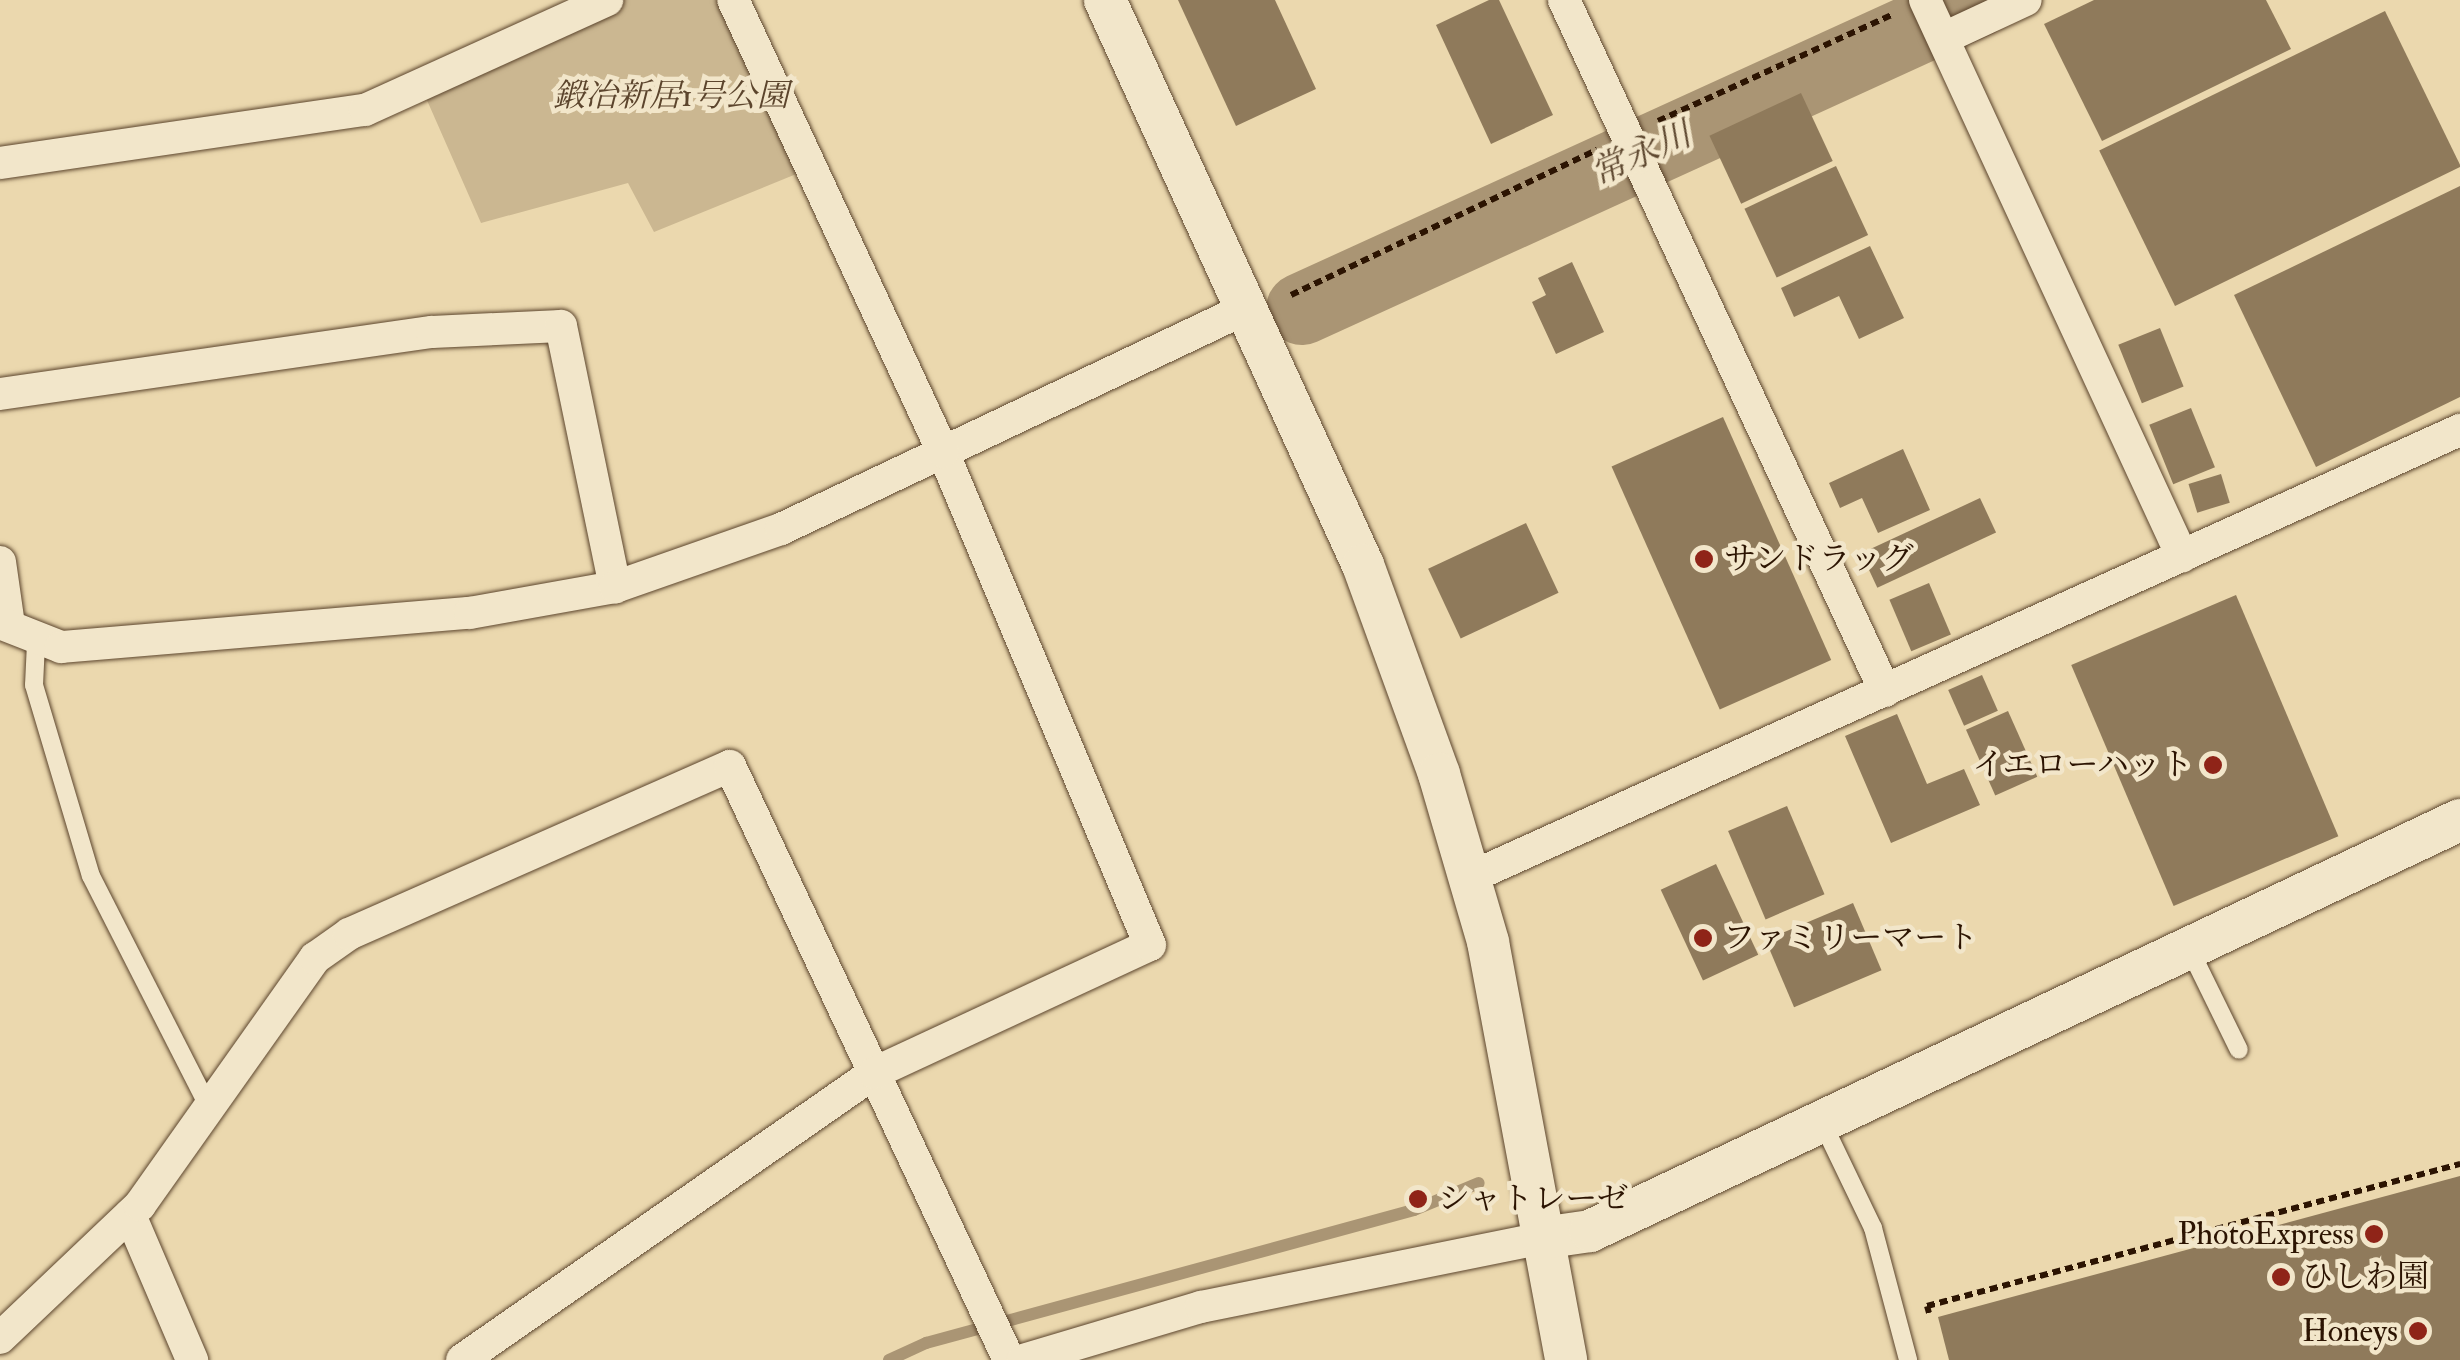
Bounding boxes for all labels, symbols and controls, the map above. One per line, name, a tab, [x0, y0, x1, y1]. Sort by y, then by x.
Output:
park label: 鍛冶新居1号公園	[553, 77, 789, 115]
water label: 常永川	[1584, 113, 1698, 195]
place label: サンドラッグ	[1724, 540, 1916, 578]
marker: サンドラッグ	[1693, 548, 1715, 570]
place label: イエローハット	[1969, 746, 2193, 784]
marker: イエローハット	[2202, 754, 2224, 776]
place label: ファミリーマート	[1723, 919, 1979, 957]
marker: ファミリーマート	[1692, 927, 1714, 949]
place label: シャトレーゼ	[1438, 1180, 1630, 1218]
marker: シャトレーゼ	[1407, 1188, 1429, 1210]
place label: PhotoExpress	[2178, 1215, 2354, 1253]
marker: PhotoExpress	[2363, 1223, 2385, 1245]
place label: ひしわ園	[2301, 1258, 2429, 1296]
marker: ひしわ園	[2270, 1266, 2292, 1288]
place label: Honeys	[2302, 1312, 2398, 1350]
marker: Honeys	[2407, 1320, 2429, 1342]

